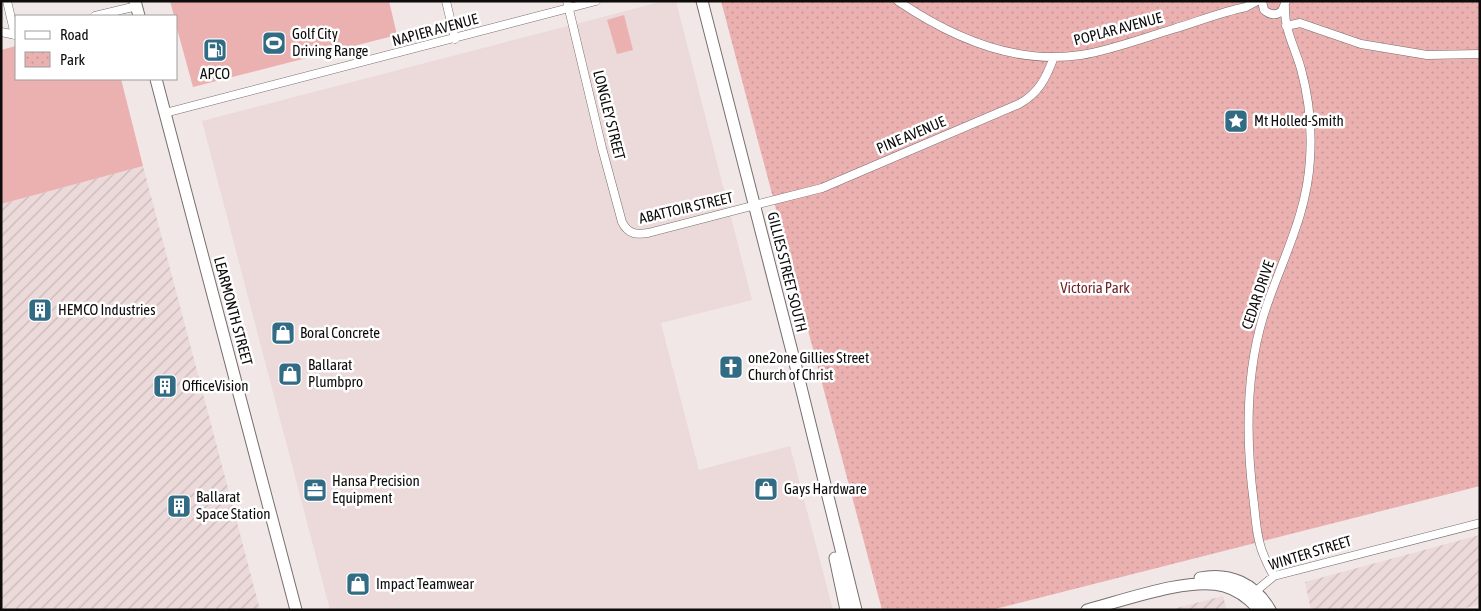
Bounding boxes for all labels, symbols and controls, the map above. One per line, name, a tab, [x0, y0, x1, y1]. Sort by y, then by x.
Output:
street label: POPLAR AVENUE	[1072, 8, 1165, 49]
street label: NAPIER AVENUE	[390, 10, 480, 49]
legend	[15, 15, 178, 80]
place label: Golf City Driving Range	[292, 25, 369, 59]
text: Road	[60, 26, 89, 43]
sports icon: Golf City Driving Range	[261, 30, 287, 56]
fuel station icon: APCO	[202, 37, 228, 63]
text: Park	[60, 51, 85, 68]
place label: APCO	[200, 65, 230, 82]
street label: LONGLEY STREET	[590, 68, 629, 162]
place icon: Mt Holled-Smith	[1223, 108, 1249, 134]
street label: PINE AVENUE	[874, 112, 948, 157]
place label: Mt Holled-Smith	[1254, 112, 1344, 129]
street label: ABATTOIR STREET	[637, 188, 735, 227]
street label: GILLIES STREET SOUTH	[764, 210, 811, 334]
street label: LEARMONTH STREET	[211, 255, 256, 367]
street label: CEDAR DRIVE	[1238, 258, 1277, 332]
park label: Victoria Park	[1060, 279, 1130, 296]
building icon: HEMCO Industries	[27, 297, 53, 323]
place label: HEMCO Industries	[58, 301, 155, 318]
shop icon: Boral Concrete	[270, 320, 296, 346]
place label: Boral Concrete	[300, 324, 380, 341]
place label: one2one Gillies Street Church of Christ	[748, 349, 869, 383]
church icon: one2one Gillies Street Church of Christ	[718, 354, 744, 380]
place label: Ballarat Plumbpro	[308, 356, 363, 390]
shop icon: Ballarat Plumbpro	[277, 361, 303, 387]
building icon: OfficeVision	[152, 373, 178, 399]
place label: OfficeVision	[182, 377, 249, 394]
place label: Hansa Precision Equipment	[332, 472, 420, 506]
shop icon: Gays Hardware	[753, 476, 779, 502]
office icon: Hansa Precision Equipment	[302, 477, 328, 503]
place label: Gays Hardware	[784, 480, 867, 497]
place label: Ballarat Space Station	[196, 488, 271, 522]
building icon: Ballarat Space Station	[166, 493, 192, 519]
street label: WINTER STREET	[1266, 532, 1354, 573]
shop icon: Impact Teamwear	[345, 571, 371, 597]
place label: Impact Teamwear	[376, 575, 474, 592]

